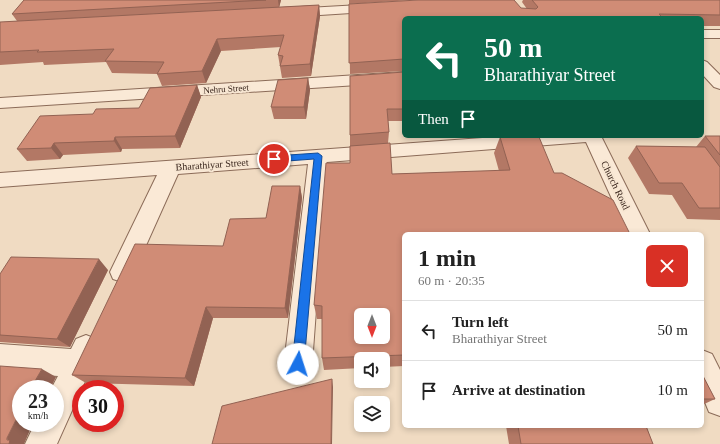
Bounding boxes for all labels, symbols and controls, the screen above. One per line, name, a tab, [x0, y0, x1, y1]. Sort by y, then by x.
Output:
icon: left	[418, 32, 470, 84]
text: 50 m	[484, 32, 542, 63]
text: Bharathiyar Street	[484, 65, 615, 85]
street label: Nehru Street	[203, 82, 250, 96]
icon: arrive	[457, 108, 479, 130]
text: Then	[418, 111, 449, 127]
pin	[257, 142, 291, 176]
icon: arrive	[263, 148, 285, 170]
street label: Bharathiyar Street	[175, 156, 249, 173]
street label: Church Road	[599, 159, 632, 211]
text: 1 min	[418, 245, 476, 271]
button: close	[646, 245, 688, 287]
text: 60 m · 20:35	[418, 273, 485, 288]
north arrow	[354, 308, 390, 344]
map controls	[354, 308, 390, 432]
text: Turn left	[452, 314, 509, 330]
icon: left	[418, 320, 440, 342]
text: 50 m	[658, 322, 688, 338]
text: Bharathiyar Street	[452, 331, 547, 346]
position arrow	[277, 343, 319, 385]
button: sound	[354, 352, 390, 388]
speed limit sign: 30	[72, 380, 124, 432]
icon: arrive	[418, 380, 440, 402]
text: Arrive at destination	[452, 382, 585, 398]
text: 10 m	[658, 382, 688, 398]
text: 23	[28, 390, 48, 412]
button: layers	[354, 396, 390, 432]
text: km/h	[28, 410, 48, 421]

